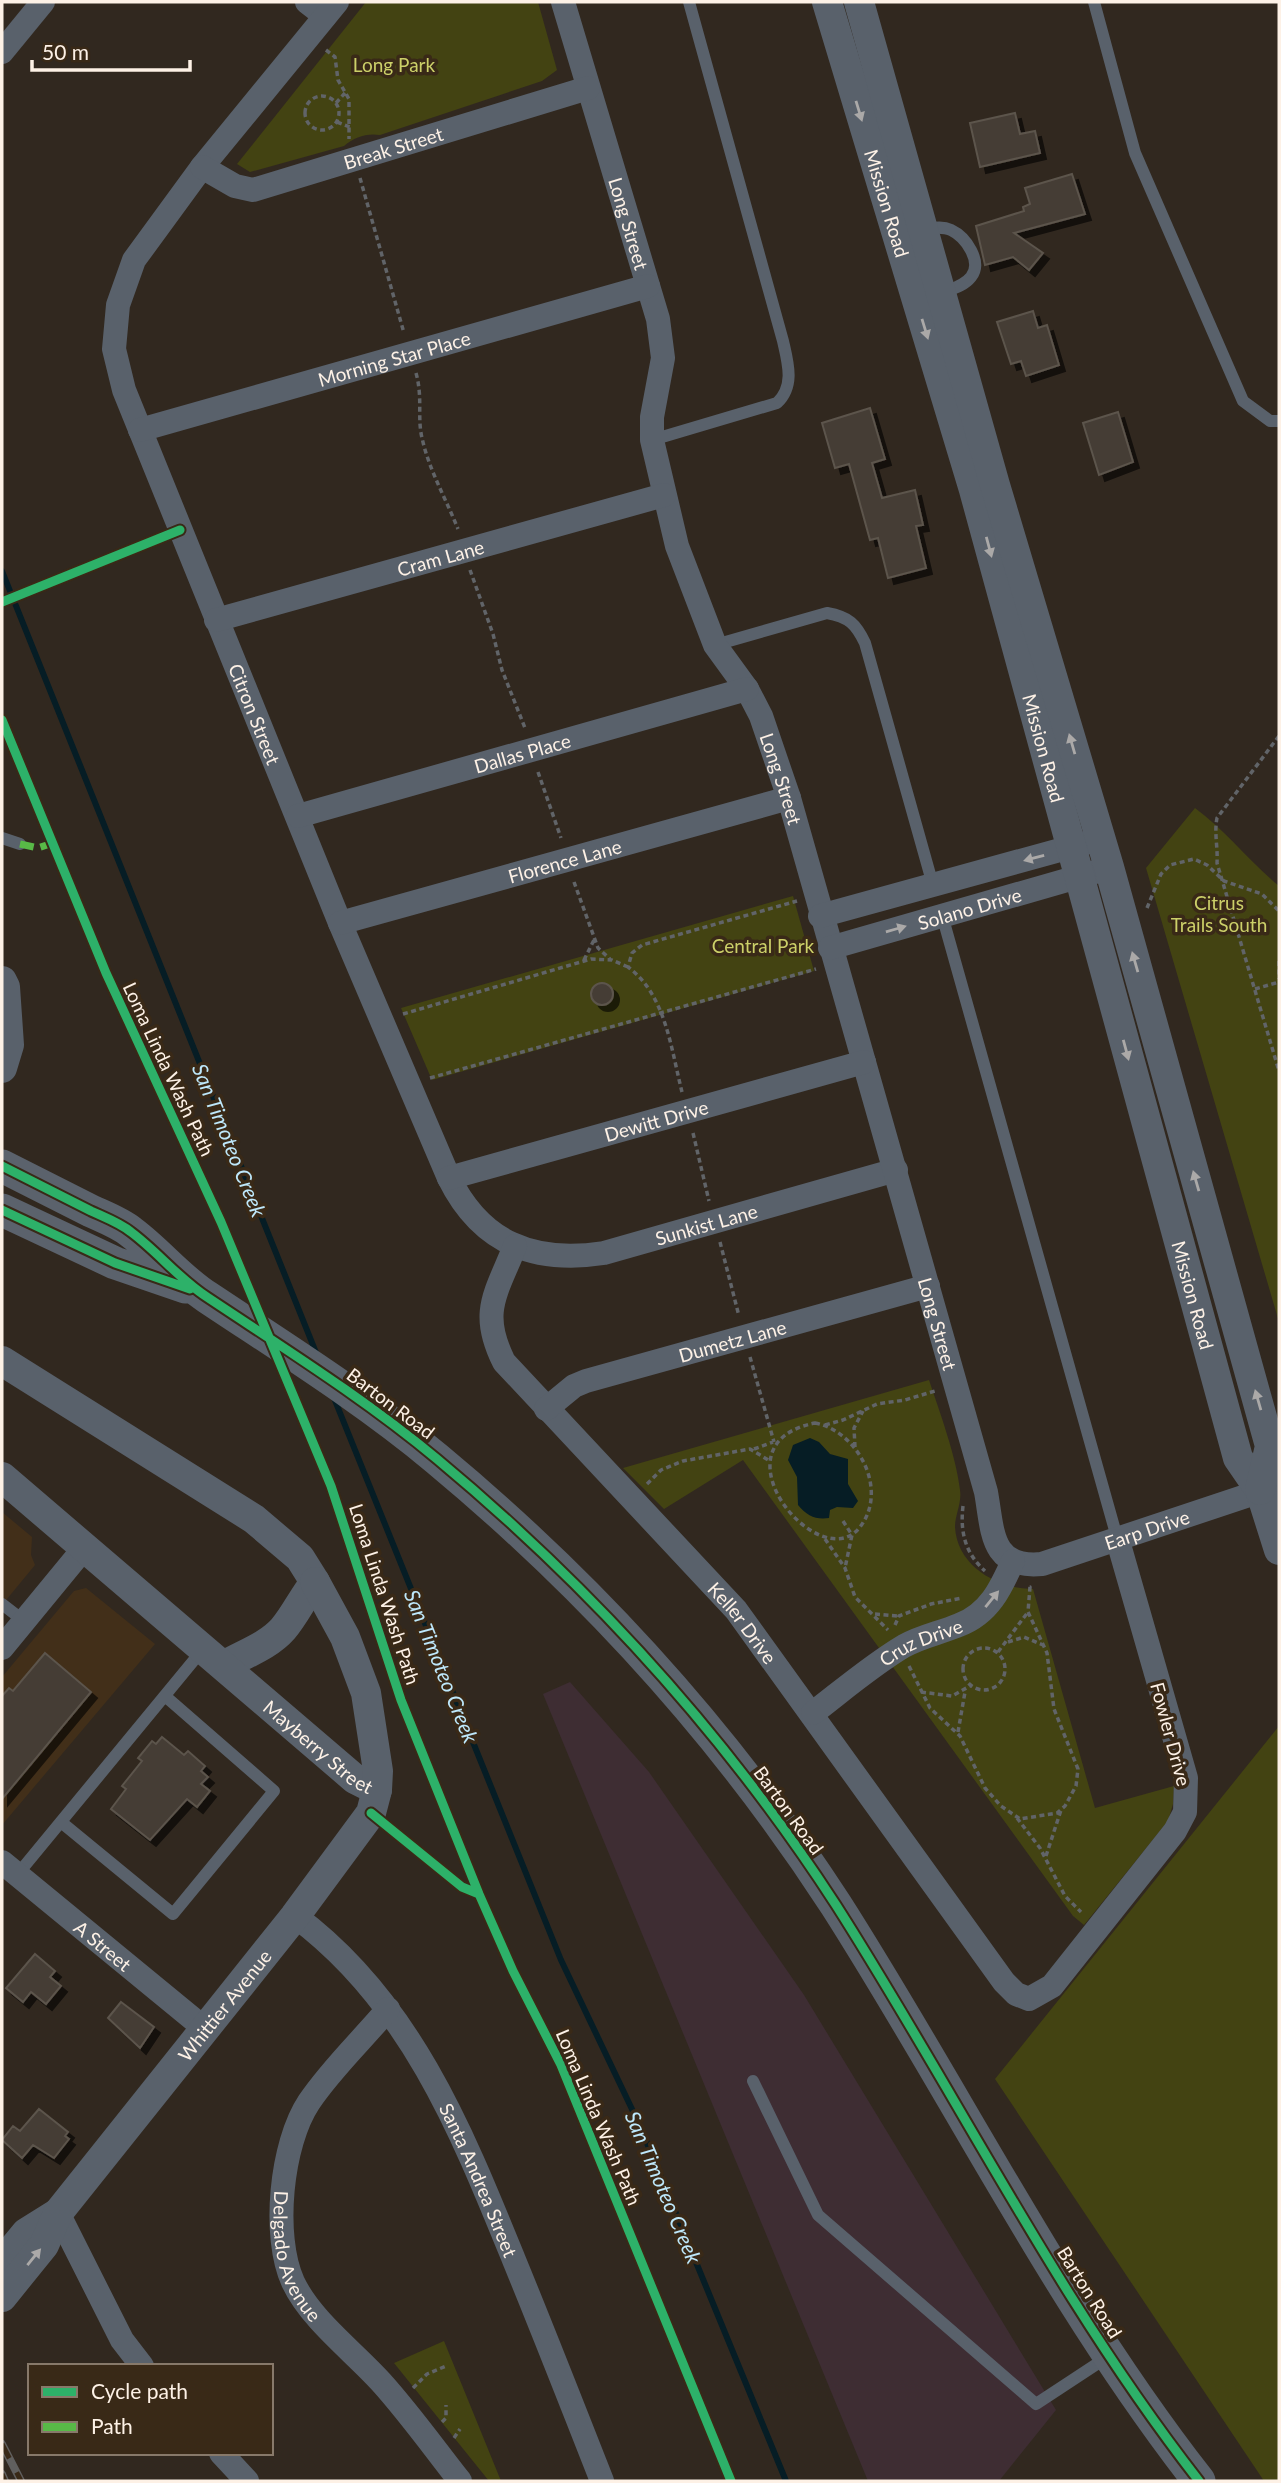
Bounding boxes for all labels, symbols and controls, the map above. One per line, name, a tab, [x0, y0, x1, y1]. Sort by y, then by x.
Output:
scale bar	[32, 28, 189, 72]
text: 50 m	[42, 39, 89, 64]
park label: Long Park	[353, 53, 435, 76]
one-way arrow	[854, 101, 864, 122]
street label: Break Street	[341, 121, 446, 173]
street label: Mission Road	[860, 146, 915, 260]
street label: Long Street	[605, 174, 654, 272]
one-way arrow	[920, 319, 931, 340]
street label: Morning Star Place	[315, 325, 473, 391]
street label: Cram Lane	[394, 534, 487, 580]
one-way arrow	[985, 537, 995, 558]
street label: Citron Street	[225, 660, 286, 768]
street label: Mission Road	[1019, 691, 1070, 805]
street label: Dallas Place	[471, 728, 573, 777]
street label: Long Street	[756, 730, 807, 827]
one-way arrow	[1066, 733, 1076, 754]
street label: Florence Lane	[505, 834, 624, 887]
one-way arrow	[1023, 853, 1044, 863]
street label: Solano Drive	[915, 882, 1024, 934]
park label: Citrus Trails South	[1171, 891, 1267, 936]
one-way arrow	[885, 923, 906, 933]
park label: Central Park	[712, 934, 815, 957]
one-way arrow	[1129, 951, 1140, 973]
street label: Loma Linda Wash Path	[119, 979, 219, 1159]
one-way arrow	[1122, 1040, 1132, 1061]
water label: San Timoteo Creek	[188, 1060, 273, 1221]
street label: Dewitt Drive	[601, 1095, 711, 1146]
one-way arrow	[1190, 1170, 1201, 1192]
street label: Sunkist Lane	[652, 1199, 760, 1249]
street label: Mission Road	[1168, 1238, 1219, 1352]
street label: Long Street	[914, 1275, 962, 1373]
street label: Dumetz Lane	[676, 1314, 789, 1366]
street label: Barton Road	[343, 1363, 439, 1443]
one-way arrow	[1252, 1390, 1262, 1411]
street label: Loma Linda Wash Path	[345, 1501, 425, 1687]
street label: Earp Drive	[1101, 1504, 1192, 1554]
street label: Keller Drive	[704, 1577, 782, 1668]
water label: San Timoteo Creek	[400, 1586, 485, 1747]
one-way arrow	[985, 1591, 1000, 1609]
street label: Cruz Drive	[874, 1613, 966, 1670]
street label: Fowler Drive	[1146, 1680, 1196, 1788]
street label: Mayberry Street	[259, 1695, 377, 1798]
street label: Barton Road	[749, 1761, 829, 1859]
street label: A Street	[70, 1915, 137, 1975]
street label: Whittier Avenue	[173, 1944, 276, 2065]
street label: Loma Linda Wash Path	[551, 2026, 647, 2208]
street label: Santa Andrea Street	[435, 2099, 523, 2260]
water label: San Timoteo Creek	[621, 2107, 708, 2268]
street label: Delgado Avenue	[270, 2190, 327, 2326]
street label: Barton Road	[1053, 2242, 1127, 2342]
one-way arrow	[26, 2249, 41, 2266]
legend	[28, 2364, 273, 2455]
text: Cycle path	[91, 2378, 188, 2403]
text: Path	[91, 2413, 133, 2438]

